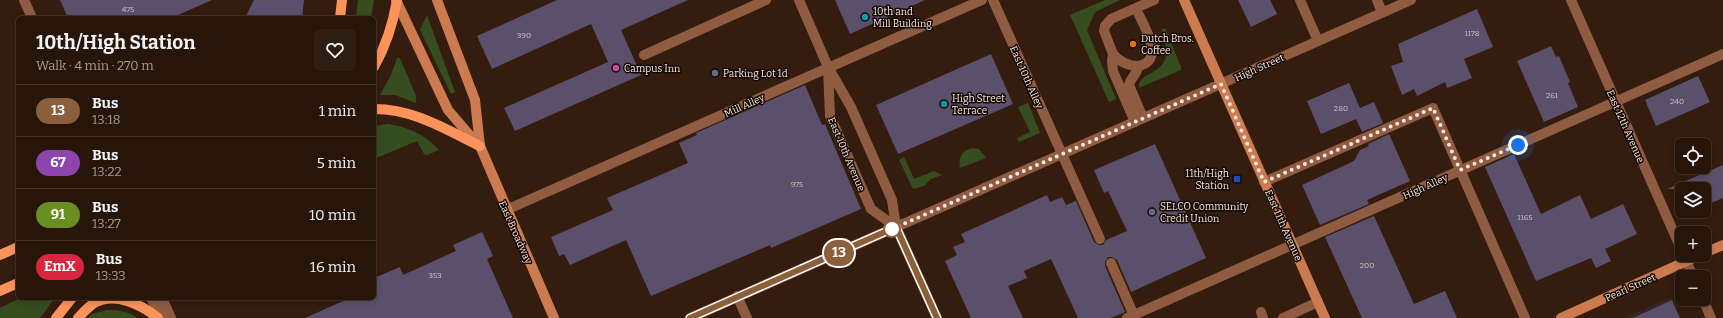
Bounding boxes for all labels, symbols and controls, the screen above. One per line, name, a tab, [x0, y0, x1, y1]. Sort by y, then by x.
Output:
house number: 475	[122, 5, 134, 14]
place label: 10th and Mill Building	[873, 6, 932, 30]
marker: 10th and Mill Building	[860, 12, 870, 22]
button: heart	[314, 29, 356, 71]
house number: 1178	[1464, 29, 1480, 38]
text: 10th/High Station	[36, 31, 195, 54]
house number: 390	[517, 31, 531, 40]
place label: Dutch Bros. Coffee	[1141, 33, 1194, 57]
marker: Dutch Bros. Coffee	[1128, 39, 1138, 49]
street label: East 10th Alley	[1007, 44, 1046, 111]
street label: High Street	[1233, 52, 1286, 84]
text: Walk · 4 min · 270 m	[36, 58, 154, 73]
marker: Campus Inn	[611, 63, 621, 73]
place label: Campus Inn	[624, 63, 681, 75]
marker: Parking Lot 1d	[710, 68, 720, 78]
place label: Parking Lot 1d	[723, 68, 788, 80]
street label: East 12th Avenue	[1604, 88, 1646, 165]
street label: Mill Alley	[722, 91, 767, 120]
house number: 261	[1546, 91, 1559, 100]
place label: High Street Terrace	[952, 93, 1005, 117]
text: Bus	[92, 94, 118, 112]
house number: 240	[1670, 97, 1684, 106]
marker: High Street Terrace	[939, 99, 949, 109]
text: 13	[51, 102, 65, 119]
text: 1 min	[319, 102, 356, 120]
house number: 280	[1334, 104, 1348, 113]
text: 13:18	[92, 112, 121, 127]
street label: East 10th Avenue	[825, 116, 867, 193]
your location	[1508, 135, 1528, 155]
map controls	[1675, 138, 1711, 306]
button: locate	[1675, 138, 1711, 174]
text: Bus	[92, 146, 118, 164]
text: 67	[50, 154, 66, 171]
text: 5 min	[317, 154, 356, 172]
text: 13:22	[92, 164, 122, 179]
place label: 11th/High Station	[1185, 168, 1230, 192]
street label: High Alley	[1401, 171, 1450, 202]
marker: 11th/High Station	[1232, 174, 1242, 184]
house number: 975	[791, 180, 803, 189]
button: layers	[1675, 182, 1711, 218]
street label: East 11th Avenue	[1262, 188, 1304, 263]
text: Bus	[92, 198, 118, 216]
street label: East Broadway	[496, 199, 535, 266]
place label: SELCO Community Credit Union	[1160, 201, 1249, 225]
text: 91	[51, 206, 65, 223]
text: 10 min	[309, 206, 356, 224]
marker: SELCO Community Credit Union	[1147, 207, 1157, 217]
house number: 1165	[1517, 213, 1533, 222]
text: 13:27	[92, 216, 121, 231]
unlabelled marker	[883, 220, 901, 238]
button: +	[1675, 226, 1711, 262]
line badge: 13	[821, 240, 857, 266]
text: 13	[832, 244, 846, 261]
text: Bus	[96, 250, 122, 268]
text: EmX	[44, 258, 76, 275]
text: 16 min	[310, 258, 356, 276]
house number: 200	[1360, 261, 1374, 270]
text: 13:33	[96, 268, 126, 283]
button: −	[1675, 270, 1711, 306]
house number: 353	[428, 271, 442, 280]
street label: Pearl Street	[1603, 271, 1658, 304]

